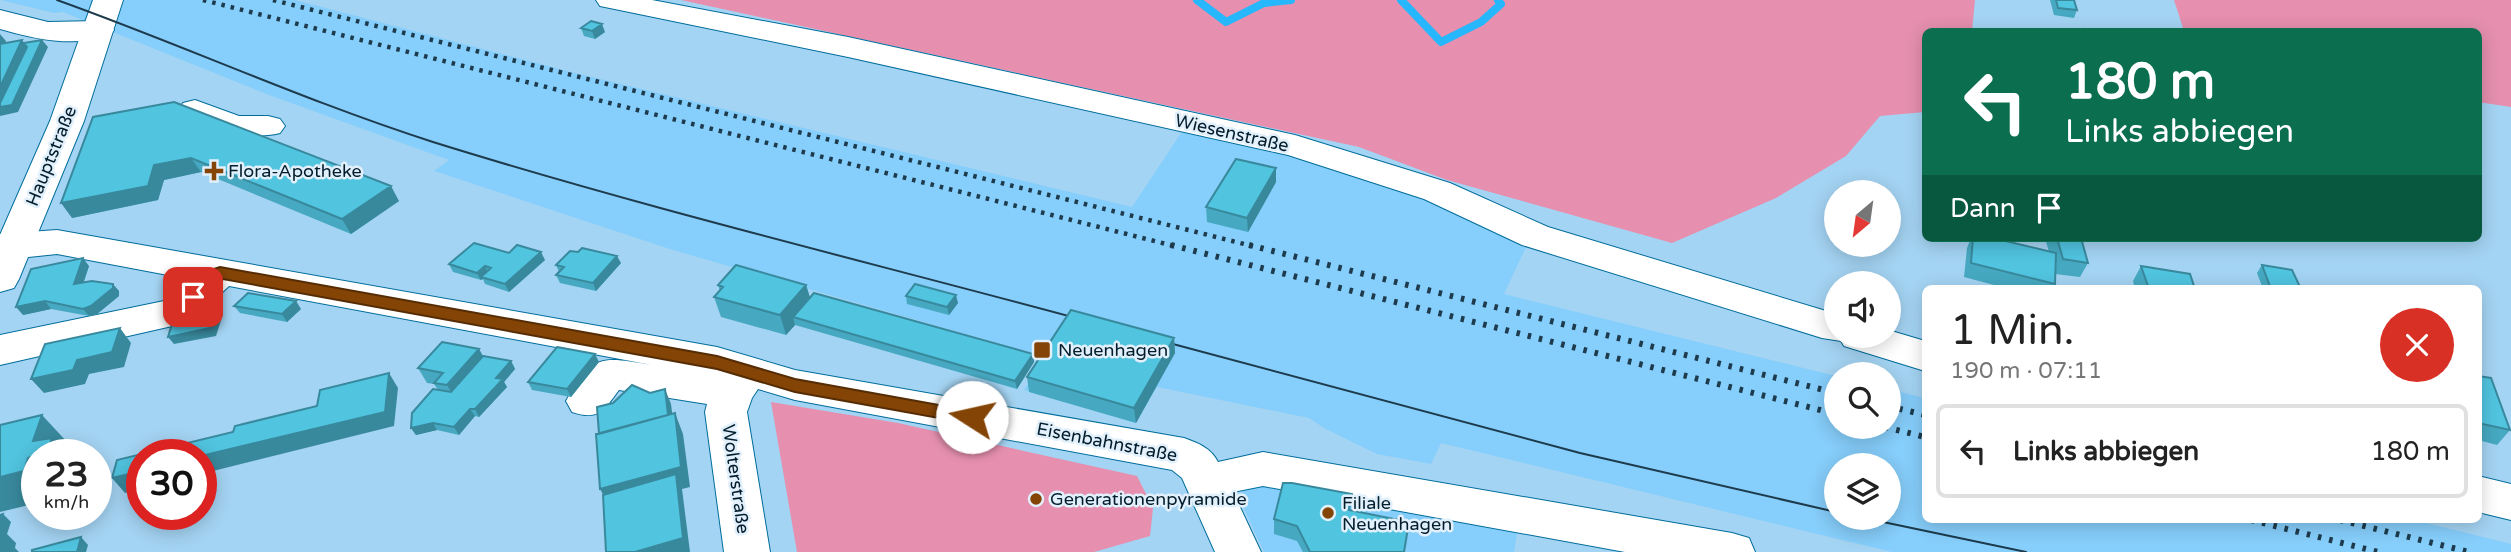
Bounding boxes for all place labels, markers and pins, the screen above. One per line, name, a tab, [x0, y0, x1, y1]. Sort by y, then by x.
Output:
place label: Flora-Apotheke	[228, 160, 362, 182]
marker: Flora-Apotheke	[206, 163, 222, 179]
pin	[163, 267, 223, 327]
place label: Neuenhagen	[1058, 339, 1168, 361]
marker: Neuenhagen	[1032, 340, 1052, 360]
place label: Generationenpyramide	[1050, 488, 1247, 510]
marker: Generationenpyramide	[1028, 491, 1044, 507]
place label: Filiale Neuenhagen	[1342, 492, 1452, 535]
marker: Filiale Neuenhagen	[1320, 505, 1336, 521]

